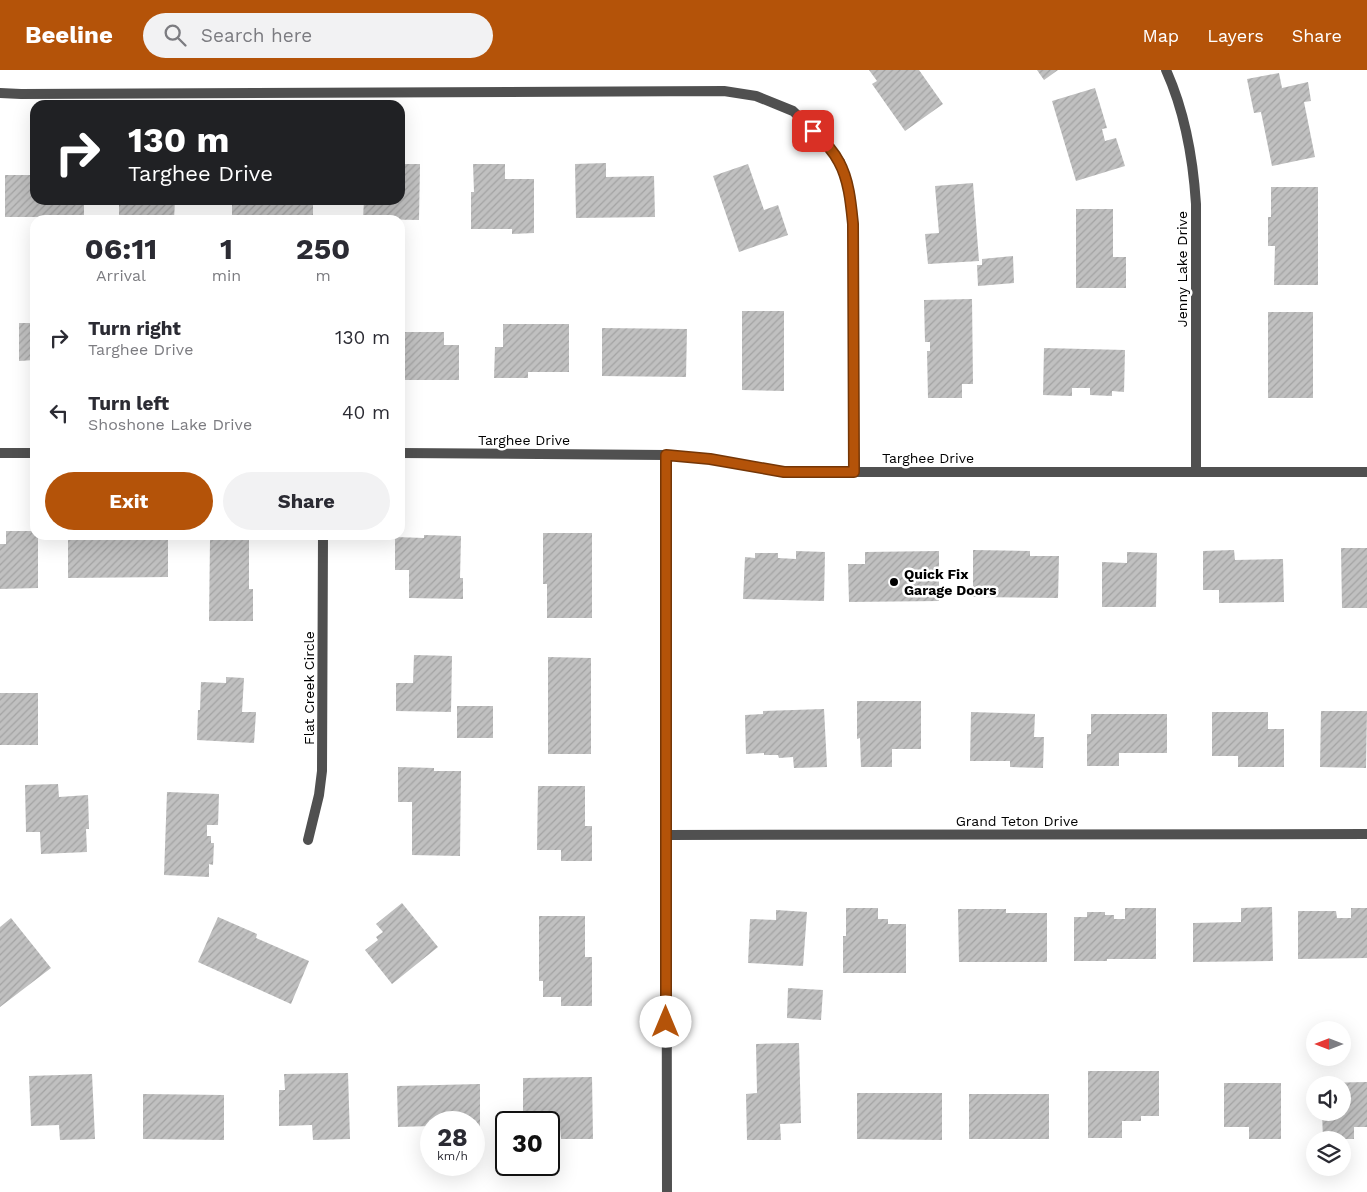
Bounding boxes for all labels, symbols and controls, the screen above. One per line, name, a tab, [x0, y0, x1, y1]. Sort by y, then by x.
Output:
search box	[143, 13, 493, 58]
text: Beeline	[25, 21, 113, 49]
icon: search	[161, 21, 189, 49]
text: Search here	[201, 24, 312, 47]
text: Map	[1142, 25, 1179, 46]
text: Layers	[1207, 25, 1264, 46]
text: Share	[1292, 25, 1342, 46]
pin	[792, 110, 834, 152]
icon: arrive	[799, 117, 827, 145]
text: 130 m	[128, 119, 229, 161]
icon: right	[45, 120, 110, 185]
text: Targhee Drive	[128, 161, 273, 186]
street label: Jenny Lake Drive	[1174, 211, 1190, 327]
text: 06:11	[85, 231, 157, 266]
text: 1	[220, 231, 233, 266]
text: 250	[296, 231, 350, 266]
text: Arrival	[96, 266, 146, 285]
text: min	[212, 266, 241, 285]
text: m	[315, 266, 331, 285]
text: Turn right	[88, 317, 181, 340]
icon: right	[45, 324, 73, 352]
text: 130 m	[335, 326, 390, 349]
text: Targhee Drive	[88, 340, 193, 359]
text: Turn left	[88, 392, 169, 415]
icon: left	[45, 399, 73, 427]
text: 40 m	[342, 401, 390, 424]
text: Shoshone Lake Drive	[88, 415, 252, 434]
street label: Targhee Drive	[478, 432, 570, 448]
street label: Targhee Drive	[882, 450, 974, 466]
button: Exit	[45, 472, 213, 530]
button: Share	[223, 472, 390, 530]
place label: Quick Fix Garage Doors	[904, 566, 997, 598]
marker: Quick Fix Garage Doors	[888, 576, 900, 588]
street label: Flat Creek Circle	[301, 631, 317, 745]
street label: Grand Teton Drive	[956, 813, 1078, 829]
position arrow	[639, 995, 691, 1047]
north arrow	[1306, 1021, 1351, 1066]
map controls	[1306, 1021, 1351, 1176]
button: sound	[1306, 1076, 1351, 1121]
speed limit sign: 30	[495, 1111, 560, 1176]
text: 28	[437, 1123, 468, 1152]
button: layers	[1306, 1131, 1351, 1176]
text: km/h	[437, 1149, 468, 1163]

